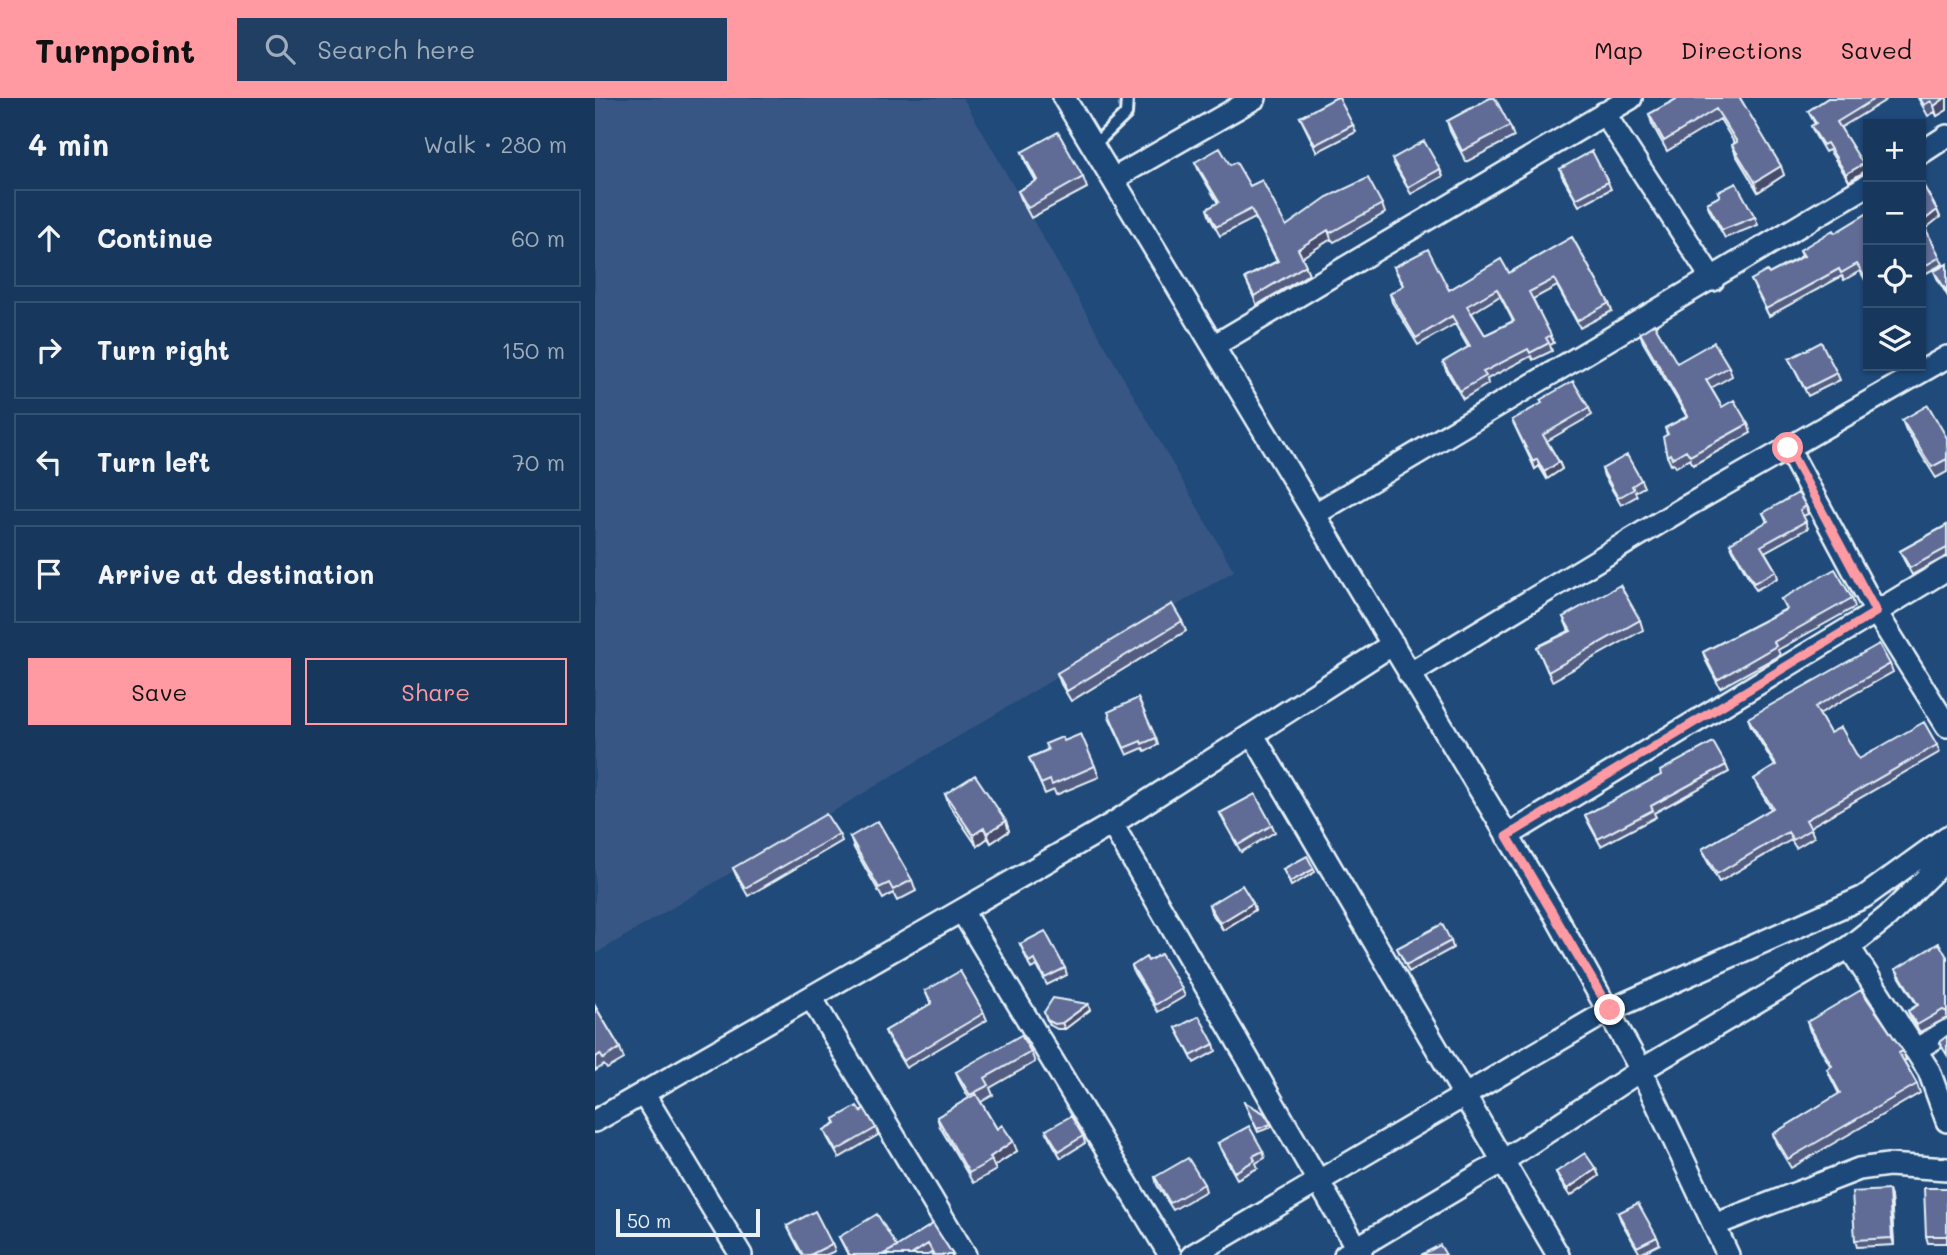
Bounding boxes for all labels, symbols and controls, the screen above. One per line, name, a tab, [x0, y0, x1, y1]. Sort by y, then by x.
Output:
search box	[237, 18, 727, 81]
text: Turnpoint	[35, 28, 195, 71]
icon: search	[261, 30, 299, 68]
text: Search here	[317, 32, 475, 66]
text: Map	[1594, 34, 1643, 65]
text: Directions	[1681, 34, 1803, 65]
text: Saved	[1841, 34, 1912, 65]
map controls	[1863, 119, 1926, 371]
button: +	[1863, 119, 1926, 182]
text: 4 min	[28, 124, 109, 164]
text: Walk · 280 m	[423, 129, 567, 159]
button: −	[1863, 182, 1926, 245]
icon: ahead	[30, 219, 68, 257]
text: Continue	[97, 221, 213, 255]
text: 60 m	[511, 223, 565, 253]
button: locate	[1863, 245, 1926, 308]
button: layers	[1863, 308, 1926, 371]
icon: right	[30, 331, 68, 369]
text: Turn right	[97, 333, 230, 367]
text: 150 m	[501, 335, 565, 365]
route start	[1772, 432, 1803, 463]
icon: left	[30, 443, 68, 481]
text: Turn left	[97, 445, 210, 479]
text: 70 m	[512, 447, 565, 477]
icon: arrive	[30, 555, 68, 593]
text: Arrive at destination	[97, 557, 374, 591]
button: Save	[28, 658, 291, 725]
button: Share	[305, 658, 567, 725]
route end	[1594, 994, 1625, 1025]
scale bar	[616, 1206, 759, 1238]
text: 50 m	[627, 1208, 671, 1233]

